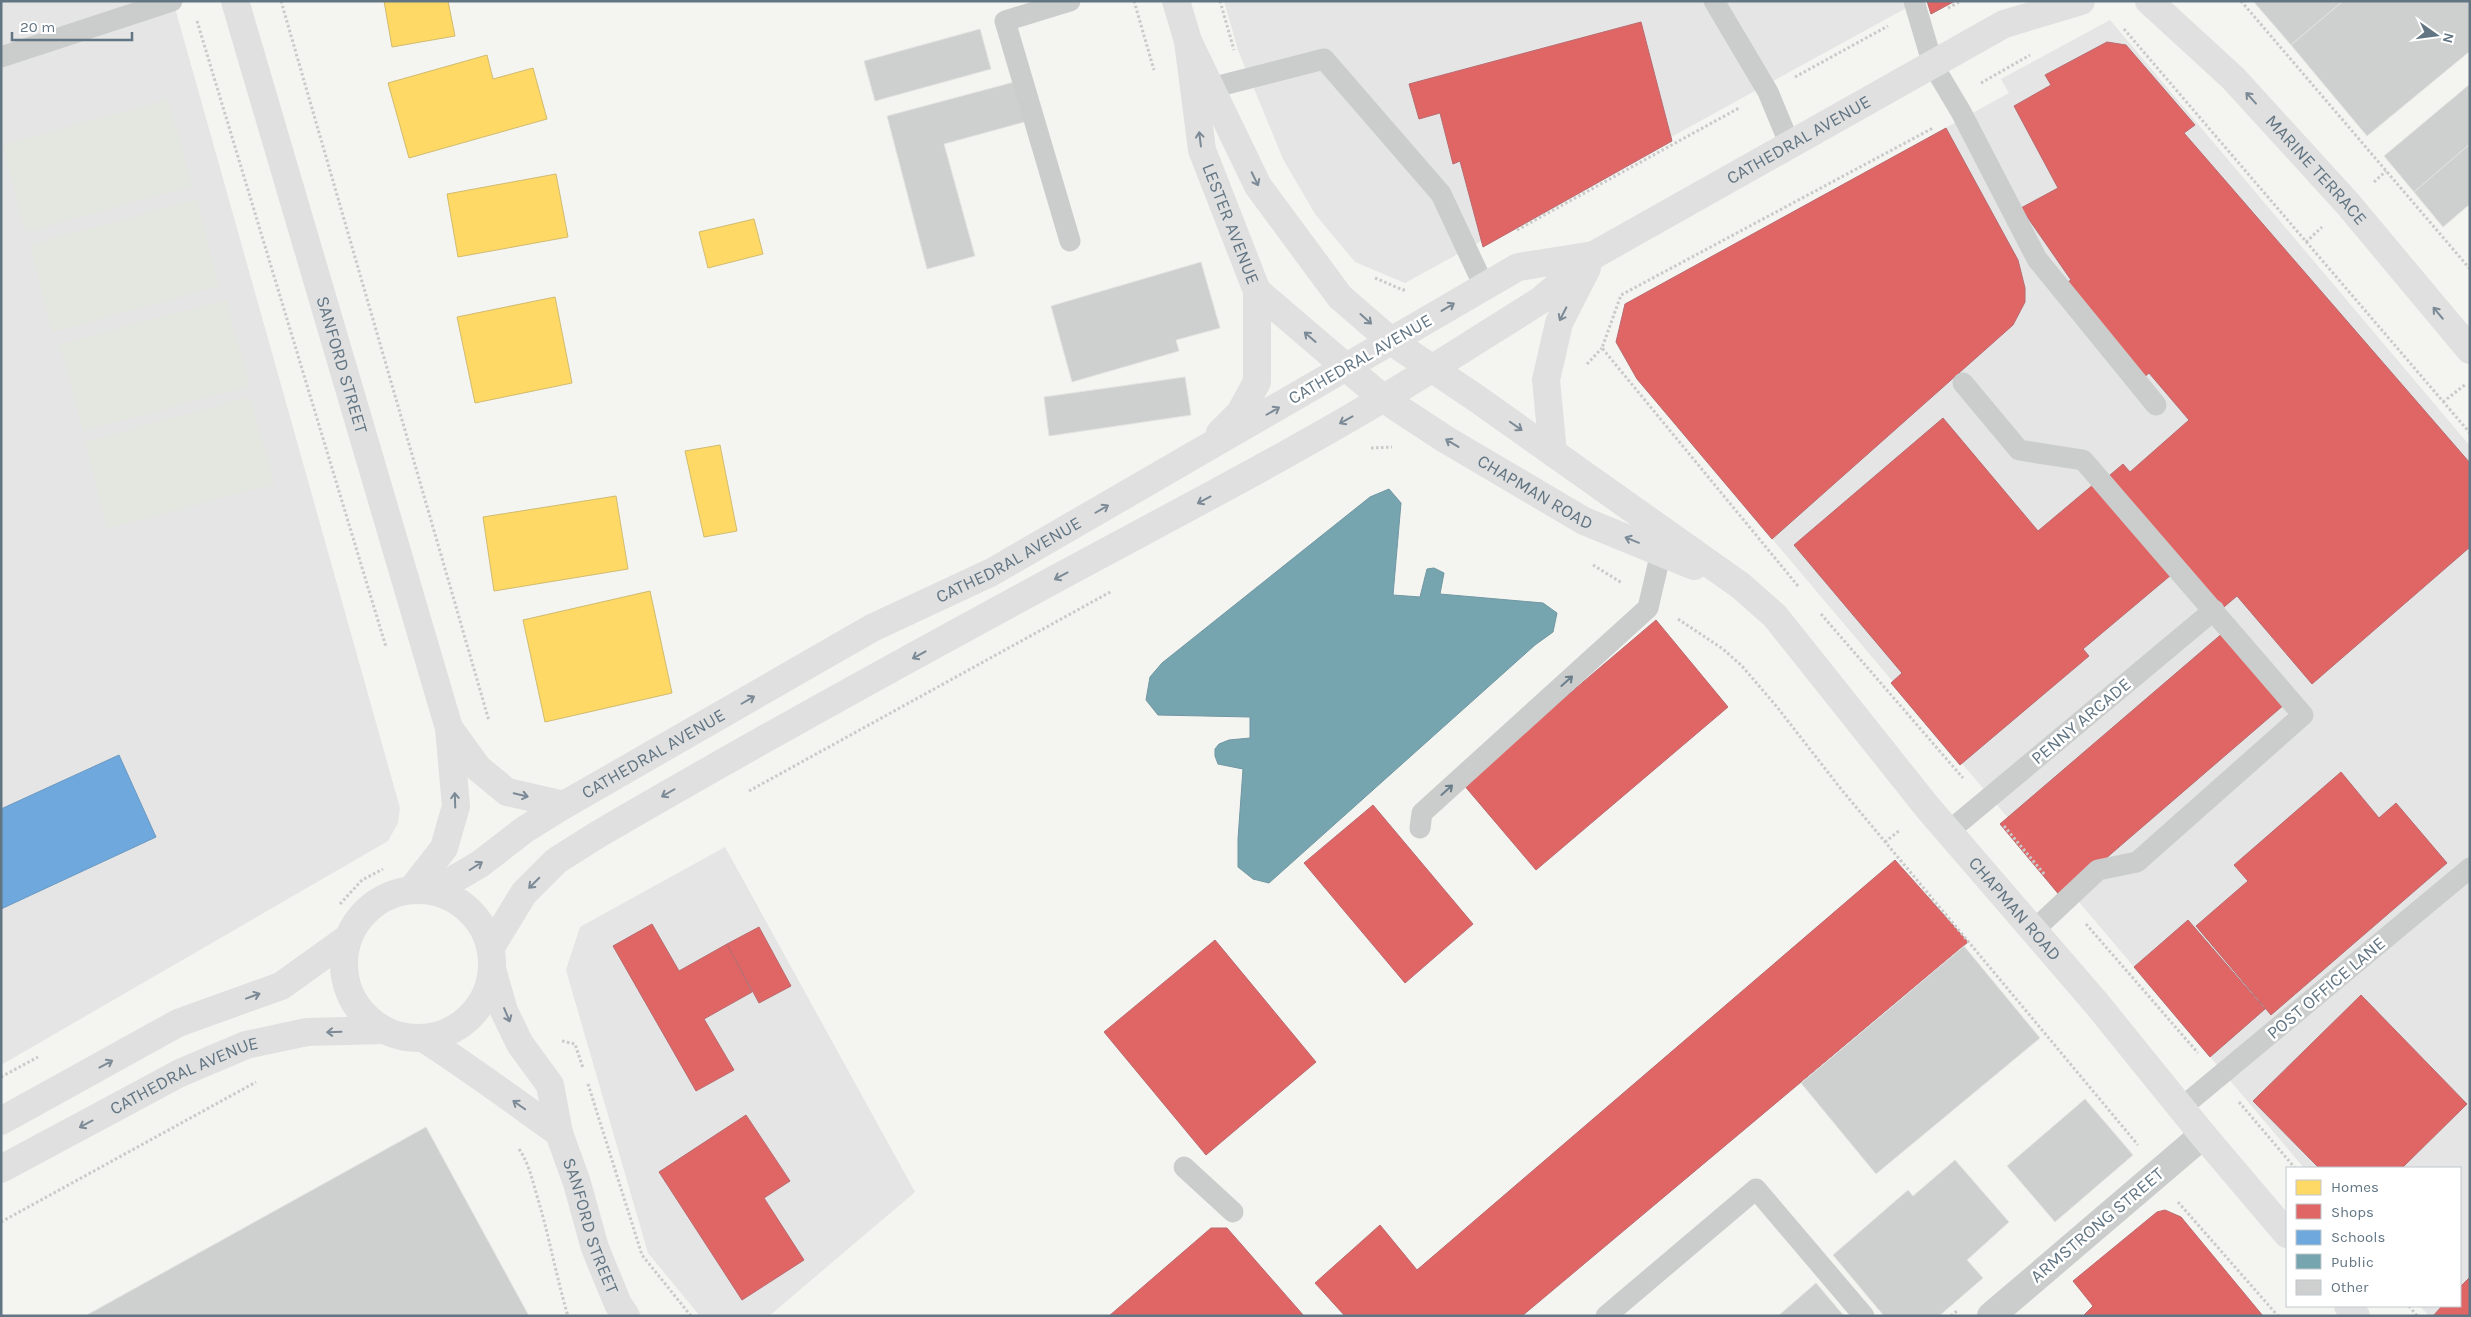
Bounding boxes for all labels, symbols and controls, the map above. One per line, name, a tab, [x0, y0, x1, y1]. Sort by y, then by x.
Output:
scale bar	[12, 10, 132, 42]
north arrow	[2411, 10, 2461, 60]
text: 20 m	[20, 18, 55, 36]
text: N	[2439, 31, 2458, 45]
street label: CATHEDRAL AVENUE	[1723, 90, 1875, 189]
one-way arrow	[2245, 91, 2257, 104]
street label: MARINE TERRACE	[2261, 110, 2372, 229]
one-way arrow	[1195, 131, 1205, 147]
street label: LESTER AVENUE	[1197, 160, 1264, 288]
one-way arrow	[1251, 171, 1260, 186]
street label: SANFORD STREET	[311, 293, 373, 436]
one-way arrow	[1441, 302, 1455, 312]
one-way arrow	[2433, 306, 2444, 319]
one-way arrow	[1558, 307, 1568, 322]
street label: CATHEDRAL AVENUE	[1284, 309, 1436, 409]
one-way arrow	[1360, 313, 1373, 325]
one-way arrow	[1303, 331, 1316, 342]
one-way arrow	[1265, 405, 1279, 415]
one-way arrow	[1339, 416, 1354, 425]
one-way arrow	[1508, 421, 1522, 431]
one-way arrow	[1445, 437, 1459, 447]
street label: CHAPMAN ROAD	[1473, 450, 1596, 534]
one-way arrow	[1198, 495, 1212, 505]
one-way arrow	[1094, 504, 1109, 514]
street label: CATHEDRAL AVENUE	[932, 512, 1085, 608]
one-way arrow	[1625, 535, 1640, 545]
one-way arrow	[1054, 572, 1069, 581]
one-way arrow	[912, 650, 926, 660]
street label: PENNY ARCADE	[2027, 673, 2135, 769]
one-way arrow	[1561, 675, 1574, 687]
one-way arrow	[740, 694, 755, 704]
street label: CATHEDRAL AVENUE	[577, 704, 729, 804]
one-way arrow	[1440, 784, 1453, 796]
one-way arrow	[662, 789, 676, 799]
one-way arrow	[513, 791, 529, 800]
one-way arrow	[450, 792, 459, 808]
street label: CHAPMAN ROAD	[1964, 852, 2066, 965]
one-way arrow	[469, 861, 483, 871]
one-way arrow	[527, 877, 540, 889]
street label: POST OFFICE LANE	[2262, 932, 2390, 1044]
one-way arrow	[245, 991, 260, 1000]
one-way arrow	[502, 1007, 512, 1022]
one-way arrow	[326, 1027, 342, 1036]
street label: CATHEDRAL AVENUE	[106, 1032, 260, 1120]
one-way arrow	[98, 1059, 113, 1069]
one-way arrow	[512, 1100, 526, 1110]
one-way arrow	[80, 1119, 94, 1129]
street label: SANFORD STREET	[558, 1155, 624, 1297]
street label: ARMSTRONG STREET	[2026, 1163, 2168, 1287]
legend	[2286, 1167, 2461, 1307]
text: Homes	[2331, 1178, 2379, 1196]
text: Shops	[2331, 1203, 2374, 1221]
text: Schools	[2331, 1228, 2385, 1246]
text: Public	[2331, 1253, 2374, 1271]
text: Other	[2331, 1278, 2369, 1296]

